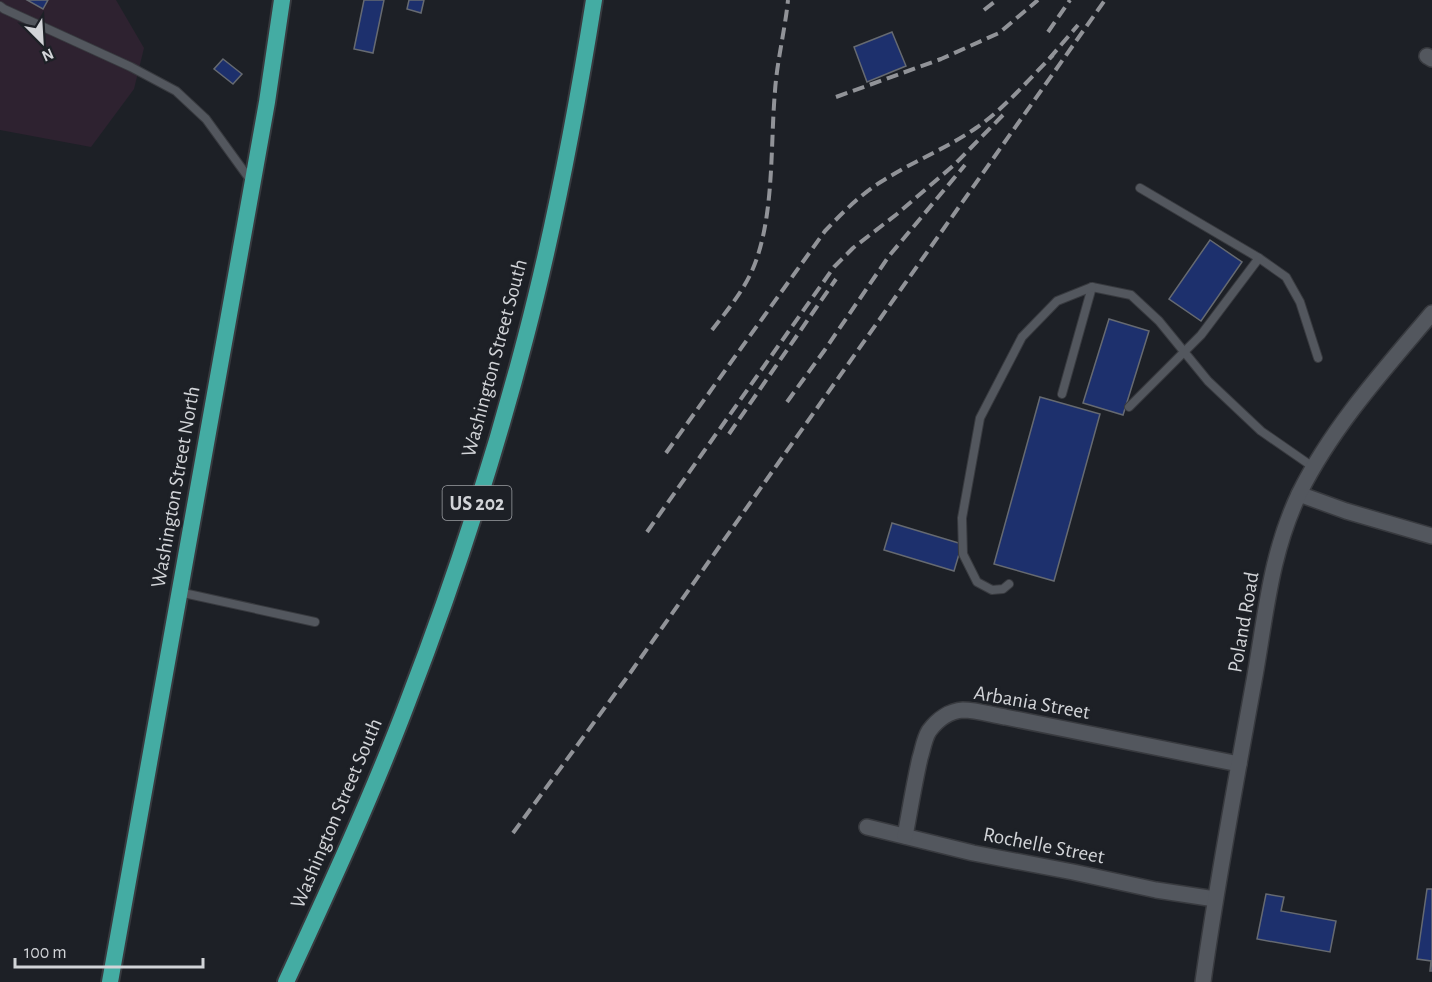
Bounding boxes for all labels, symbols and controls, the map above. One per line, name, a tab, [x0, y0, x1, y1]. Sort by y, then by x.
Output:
north arrow	[12, 12, 72, 72]
text: N	[39, 45, 56, 64]
street label: Washington Street South	[458, 257, 531, 459]
street label: Washington Street North	[147, 385, 204, 590]
road number: US 202	[442, 486, 512, 520]
street label: Poland Road	[1224, 570, 1263, 674]
street label: Arbania Street	[972, 682, 1092, 723]
street label: Washington Street South	[287, 715, 386, 911]
street label: Rochelle Street	[982, 823, 1106, 868]
scale bar	[15, 931, 202, 969]
text: 100 m	[24, 944, 67, 962]

